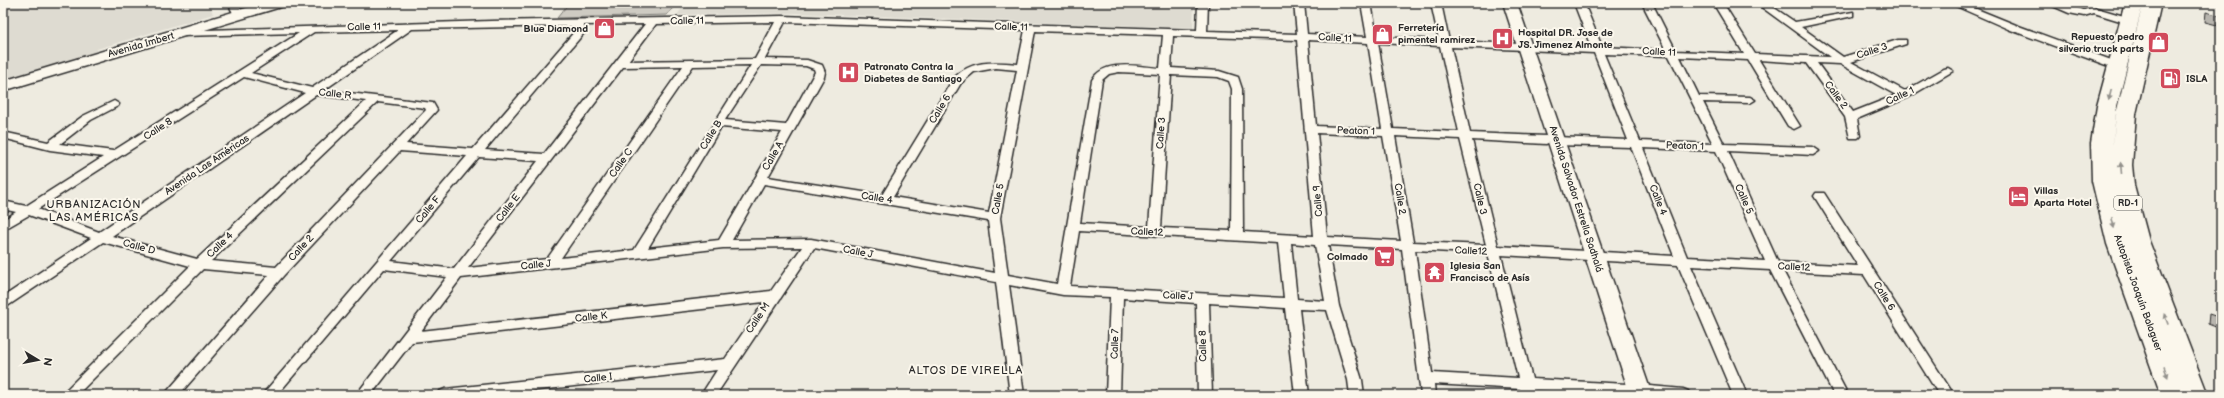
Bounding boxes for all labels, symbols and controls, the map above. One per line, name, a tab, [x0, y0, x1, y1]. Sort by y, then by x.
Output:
street label: Calle 11	[670, 15, 704, 27]
shop icon: Blue Diamond	[591, 16, 617, 42]
street label: Calle 11	[994, 20, 1028, 34]
street label: Calle 11	[347, 21, 381, 33]
shop icon: Ferretería pimentel ramirez	[1370, 21, 1396, 47]
place label: Ferretería pimentel ramirez	[1398, 22, 1475, 46]
place label: Blue Diamond	[524, 23, 588, 35]
hospital icon: Hospital DR. Jose de JS. Jimenez Almonte	[1489, 26, 1515, 52]
place label: Hospital DR. Jose de JS. Jimenez Almonte	[1518, 27, 1613, 51]
street label: Avenida Imbert	[106, 30, 176, 60]
shop icon: Repuesto pedro silverio truck parts	[2146, 30, 2172, 56]
street label: Calle 11	[1318, 31, 1352, 45]
place label: Repuesto pedro silverio truck parts	[2059, 31, 2144, 55]
street label: Calle 3	[1855, 40, 1889, 62]
street label: Calle 11	[1642, 45, 1676, 59]
hospital icon: Patronato Contra la Diabetes de Santiago	[836, 60, 862, 86]
place label: Patronato Contra la Diabetes de Santiago	[864, 61, 962, 85]
fuel station icon: ISLA	[2157, 66, 2183, 92]
place label: ISLA	[2186, 73, 2208, 85]
street label: Calle 2	[1822, 79, 1850, 111]
street label: Calle 1	[1884, 84, 1916, 108]
street label: Calle R	[318, 86, 352, 102]
one-way arrow	[2107, 89, 2113, 101]
street label: Calle 6	[927, 92, 953, 126]
street label: Calle 8	[141, 115, 175, 143]
street label: Calle 3	[1154, 117, 1168, 149]
street label: Calle B	[697, 118, 725, 152]
street label: Peaton 1	[1337, 124, 1375, 138]
street label: Avenida Salvador Estrella Sadhalá	[1547, 124, 1605, 274]
street label: Avenida Las Américas	[162, 132, 252, 198]
street label: Calle A	[760, 138, 787, 173]
street label: Peaton 1	[1666, 139, 1704, 153]
street label: Calle C	[607, 146, 635, 180]
one-way arrow	[2118, 162, 2125, 174]
street label: Calle 5	[989, 182, 1007, 216]
street label: Calle 2	[1392, 182, 1408, 216]
street label: Calle 3	[1471, 182, 1489, 216]
street label: Calle 5	[1732, 182, 1756, 216]
street label: Calle 4	[1646, 183, 1670, 217]
hotel icon: Villas Aparta Hotel	[2006, 184, 2032, 210]
street label: Calle 9	[1311, 185, 1325, 217]
place label: Villas Aparta Hotel	[2033, 185, 2092, 209]
street label: Calle 4	[860, 190, 894, 206]
street label: Calle E	[493, 191, 523, 224]
street label: Calle F	[413, 194, 443, 226]
road number: RD-1	[2114, 196, 2142, 210]
district label: URBANIZACIÓN LAS AMÉRICAS	[46, 197, 142, 224]
one-way arrow	[2111, 217, 2117, 229]
street label: Calle12	[1130, 225, 1164, 239]
street label: Calle 4	[204, 230, 236, 260]
street label: Calle 2	[286, 232, 316, 264]
street label: Autopista Joaquín Balaguer	[2111, 233, 2165, 353]
street label: Calle D	[121, 237, 157, 257]
street label: Calle J	[842, 243, 875, 261]
supermarket icon: Colmado	[1371, 244, 1397, 270]
street label: Calle12	[1454, 244, 1488, 258]
place label: Colmado	[1327, 251, 1368, 263]
street label: Calle J	[520, 257, 552, 273]
temple icon: Iglesia San Francisco de Asís	[1421, 259, 1447, 285]
place label: Iglesia San Francisco de Asís	[1450, 260, 1530, 284]
street label: Calle12	[1777, 260, 1811, 274]
street label: Calle 6	[1870, 279, 1898, 313]
street label: Calle J	[1162, 289, 1194, 303]
street label: Calle M	[743, 300, 773, 336]
street label: Calle K	[574, 309, 608, 325]
one-way arrow	[2163, 313, 2169, 325]
street label: Calle 7	[1108, 328, 1122, 359]
street label: Calle 8	[1197, 330, 1209, 362]
north arrow	[18, 340, 58, 380]
text: N	[40, 356, 54, 367]
district label: ALTOS DE VIRELLA	[909, 364, 1023, 377]
one-way arrow	[2163, 366, 2169, 378]
street label: Calle I	[583, 371, 613, 385]

